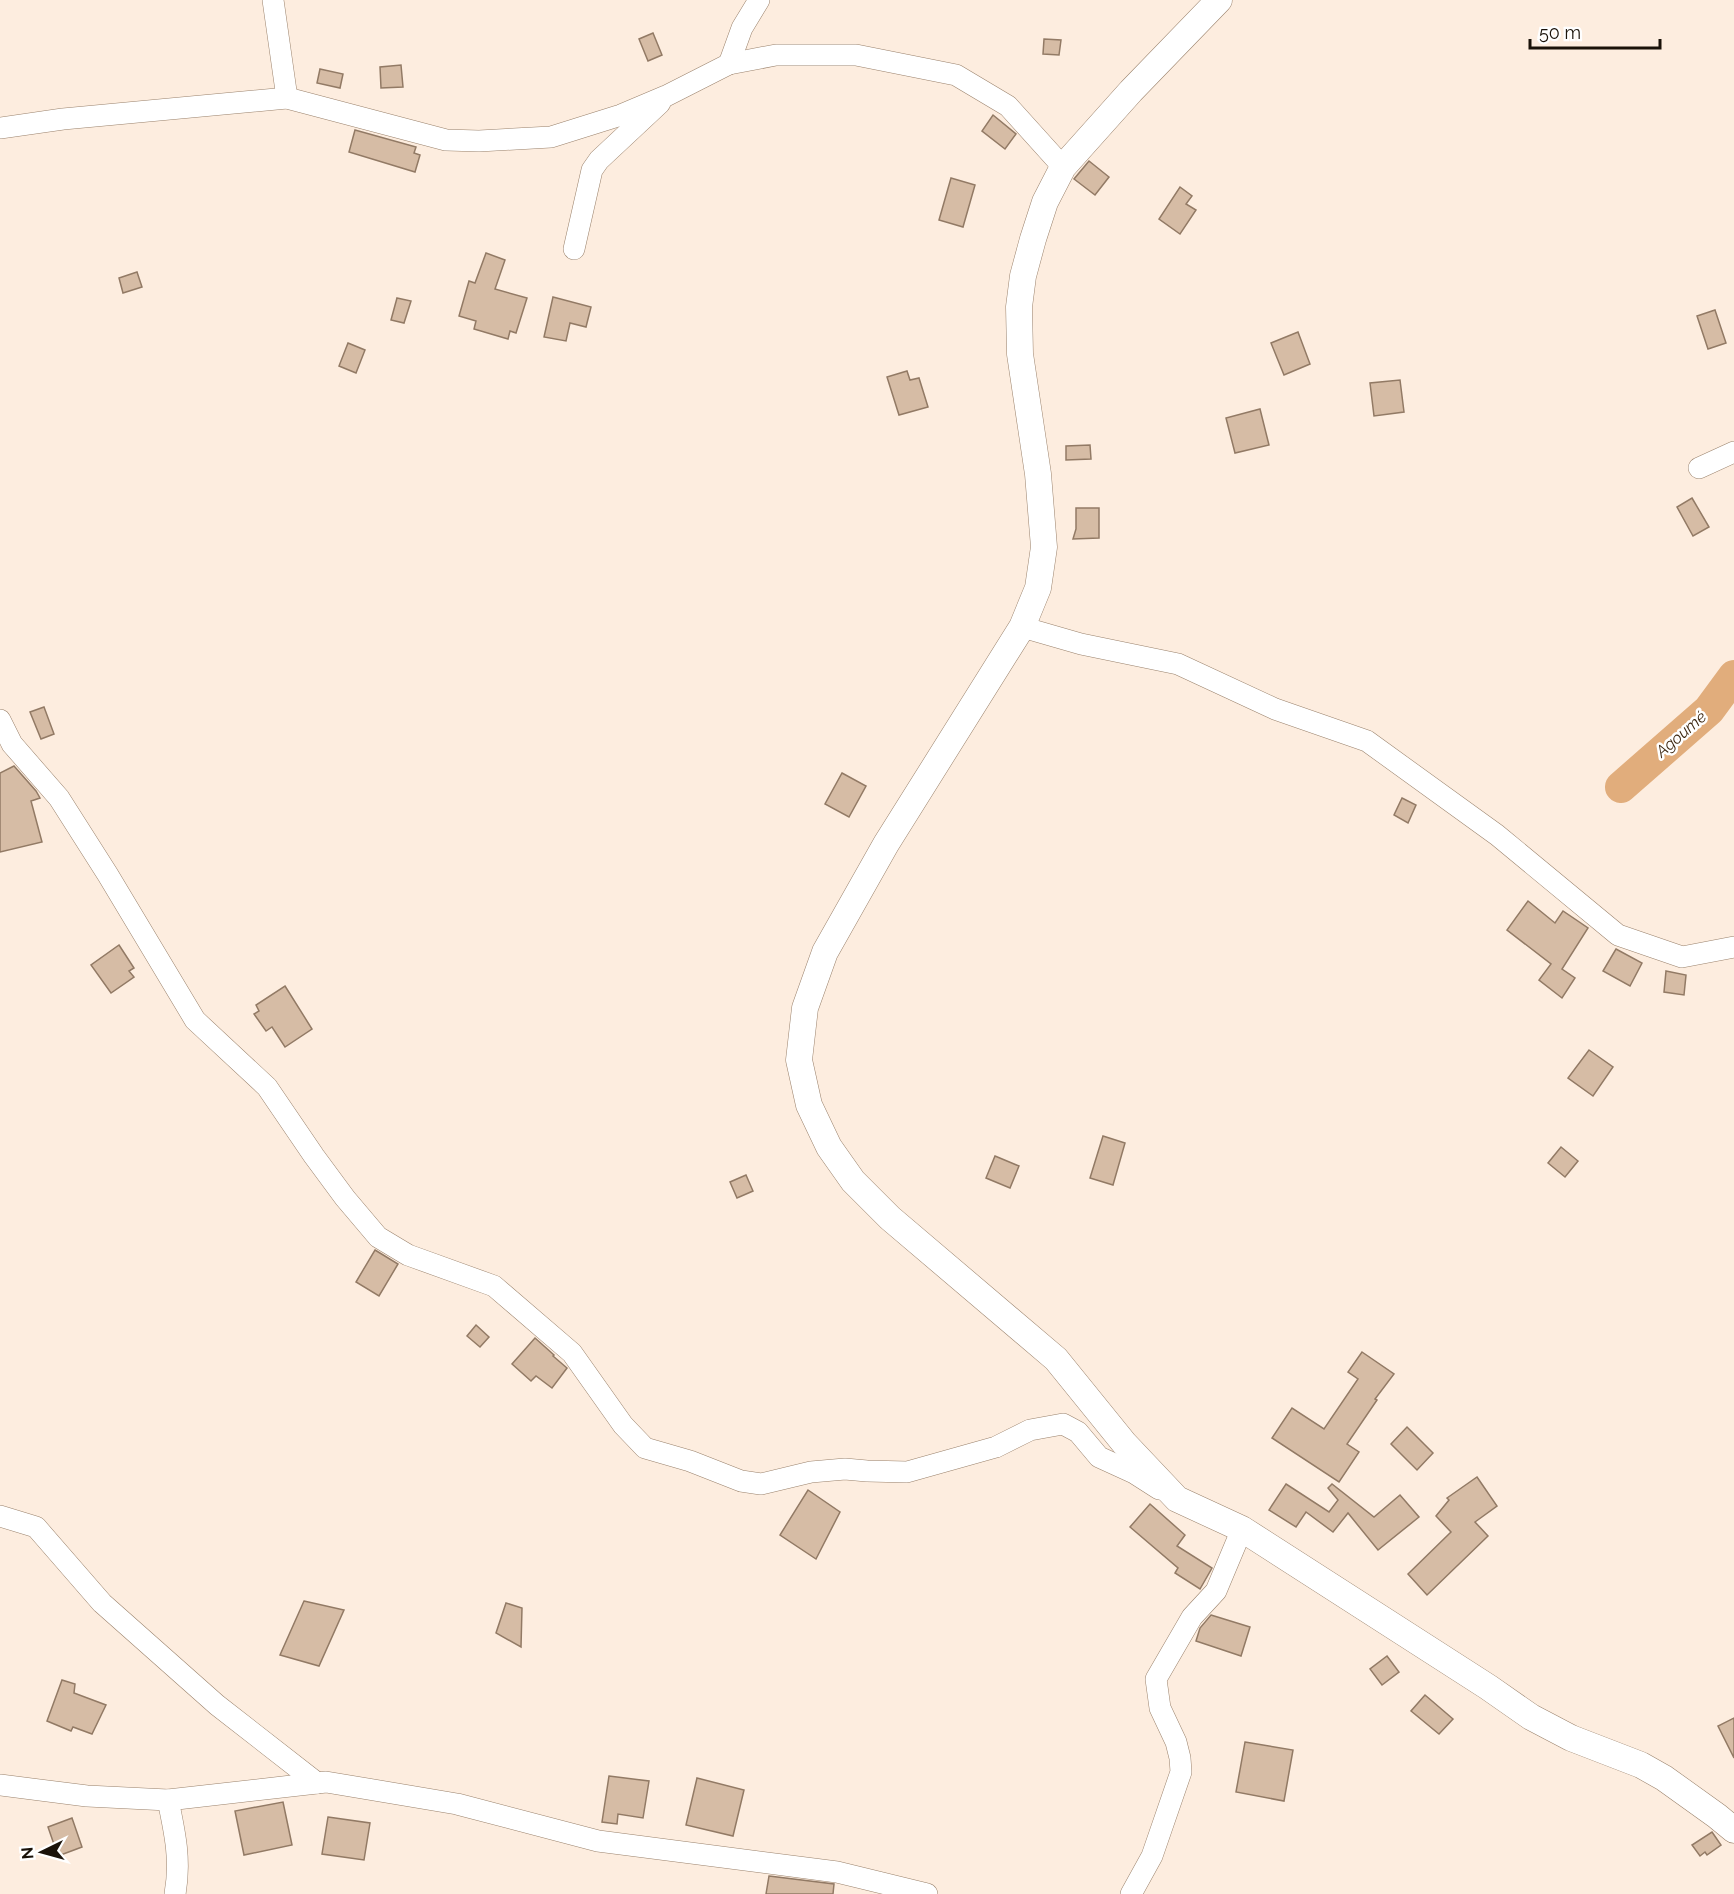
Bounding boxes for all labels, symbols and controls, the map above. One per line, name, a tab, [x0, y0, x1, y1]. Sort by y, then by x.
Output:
scale bar	[1530, 12, 1660, 50]
text: 50 m	[1539, 22, 1581, 43]
water label: Agoumé	[1651, 707, 1710, 762]
north arrow	[12, 1822, 72, 1882]
text: N	[18, 1846, 38, 1860]

